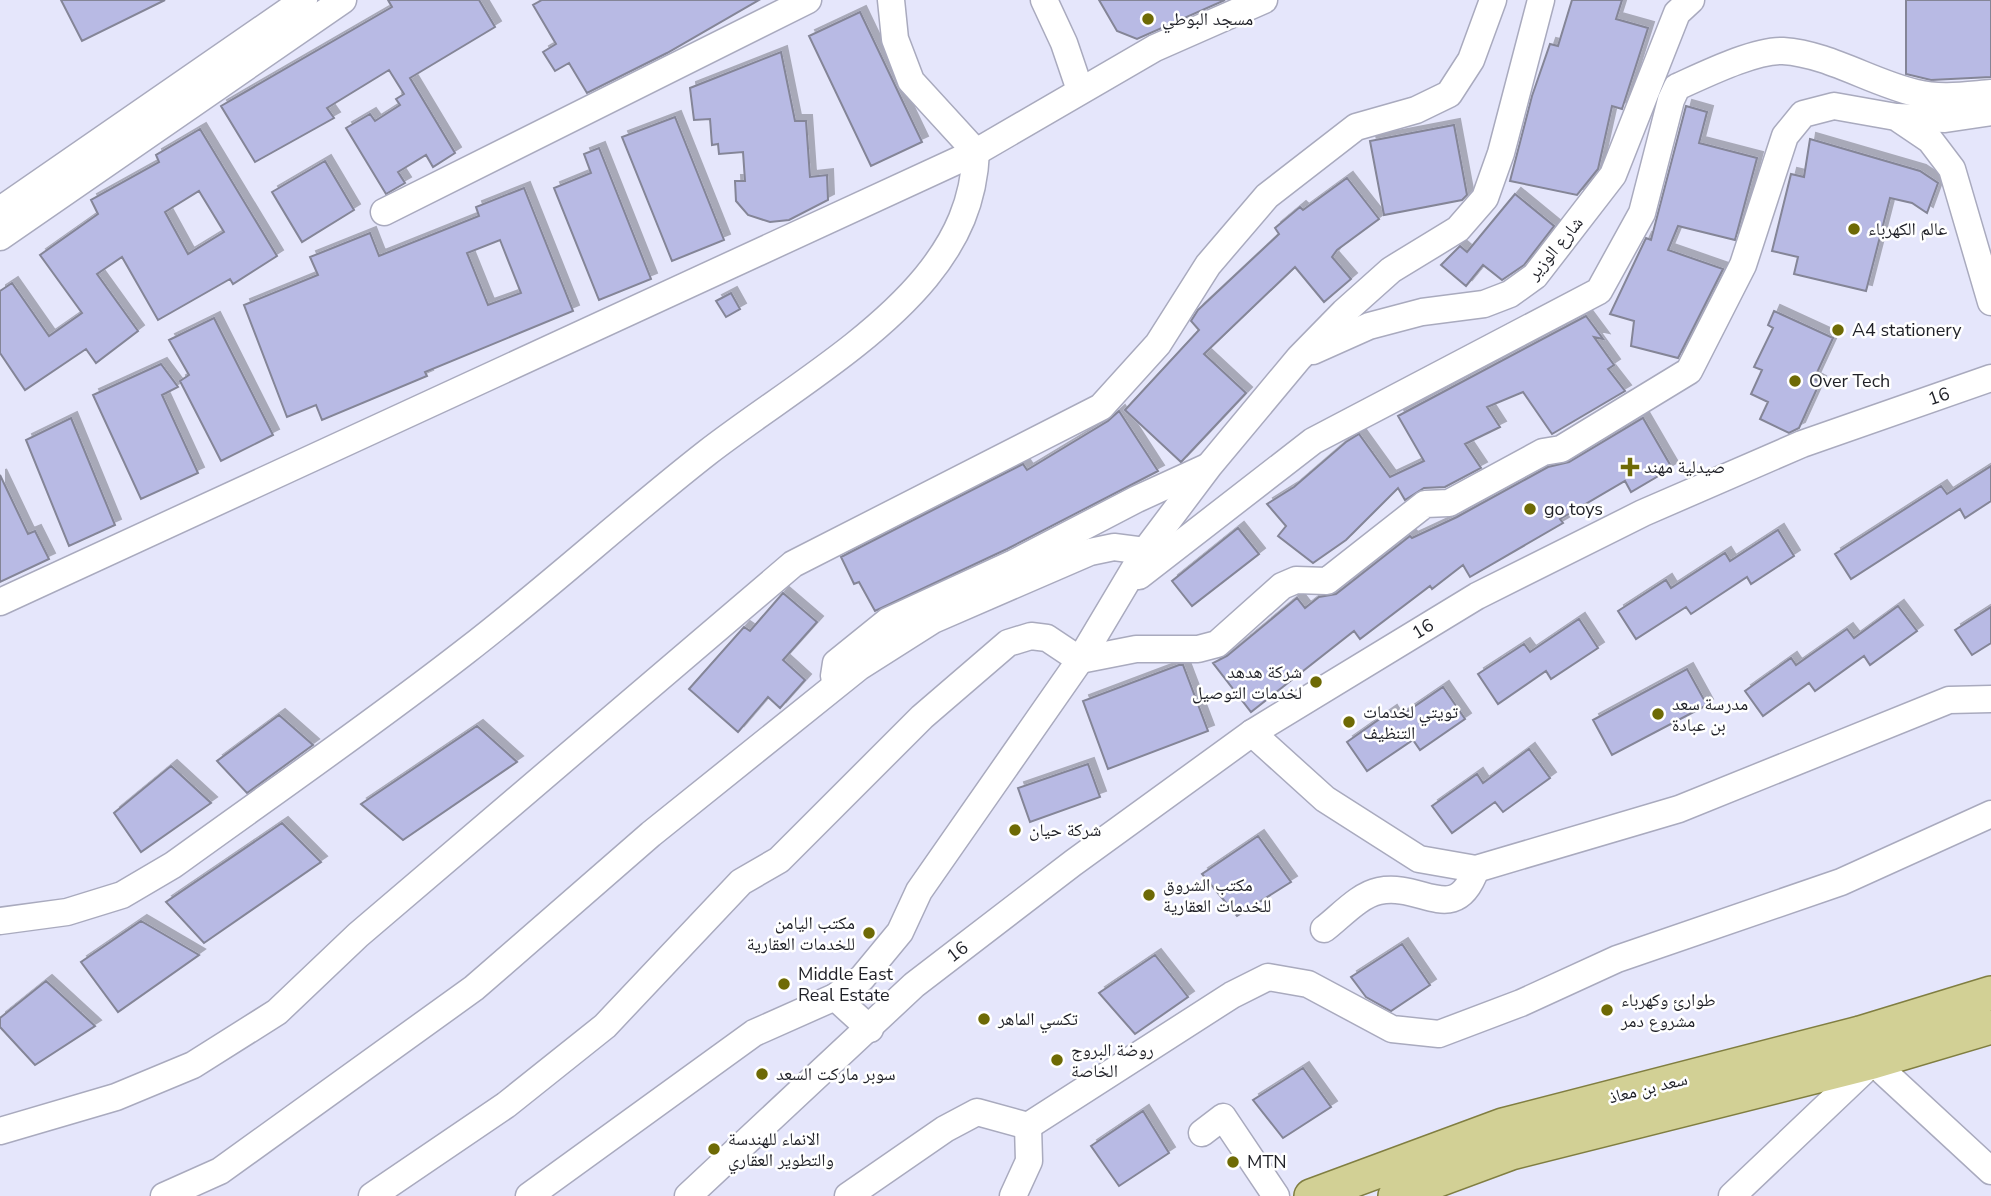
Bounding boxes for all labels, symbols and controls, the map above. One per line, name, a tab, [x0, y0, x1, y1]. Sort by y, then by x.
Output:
place label: مسجد البوطي	[1162, 7, 1253, 34]
marker: مسجد البوطي	[1140, 11, 1156, 27]
street label: شارع الوزير	[1521, 211, 1589, 285]
place label: عالم الكهرباء	[1868, 217, 1947, 241]
marker: عالم الكهرباء	[1846, 221, 1862, 237]
place label: A4 stationery	[1852, 318, 1962, 342]
marker: A4 stationery	[1830, 322, 1846, 338]
place label: Over Tech	[1809, 369, 1890, 393]
marker: Over Tech	[1787, 373, 1803, 389]
street label: 16	[1925, 381, 1953, 411]
place label: صيدلية مهند	[1644, 455, 1725, 479]
marker: صيدلية مهند	[1622, 459, 1638, 475]
place label: go toys	[1544, 497, 1603, 521]
marker: go toys	[1522, 501, 1538, 517]
street label: 16	[1407, 613, 1438, 645]
place label: شركة هدهد لخدمات التوصيل	[1192, 660, 1302, 705]
marker: شركة هدهد لخدمات التوصيل	[1308, 674, 1324, 690]
place label: مدرسة سعد بن عبادة	[1672, 692, 1748, 737]
place label: تويتي لخدمات التنظيف	[1363, 700, 1458, 745]
marker: مدرسة سعد بن عبادة	[1650, 706, 1666, 722]
marker: تويتي لخدمات التنظيف	[1341, 714, 1357, 730]
place label: شركة حيان	[1029, 818, 1101, 842]
marker: شركة حيان	[1007, 822, 1023, 838]
place label: مكتب الشروق للخدمات العقارية	[1163, 873, 1271, 918]
marker: مكتب الشروق للخدمات العقارية	[1141, 887, 1157, 903]
place label: مكتب اليامن للخدمات العقارية	[747, 911, 855, 956]
marker: مكتب اليامن للخدمات العقارية	[861, 925, 877, 941]
street label: 16	[942, 936, 973, 968]
place label: Middle East Real Estate	[798, 962, 893, 1007]
marker: Middle East Real Estate	[776, 976, 792, 992]
place label: طوارئ وكهرباء مشروع دمر	[1620, 988, 1716, 1033]
marker: طوارئ وكهرباء مشروع دمر	[1599, 1002, 1615, 1018]
place label: تكسي الماهر	[997, 1007, 1078, 1034]
marker: تكسي الماهر	[976, 1011, 992, 1027]
place label: روضة البروج الخاصة	[1071, 1038, 1154, 1083]
marker: روضة البروج الخاصة	[1049, 1052, 1065, 1068]
place label: سوبر ماركت السعد	[776, 1062, 896, 1086]
marker: سوبر ماركت السعد	[754, 1066, 770, 1082]
street label: سعد بن معاذ	[1606, 1067, 1690, 1109]
place label: الانماء للهندسة والتطوير العقاري	[728, 1127, 834, 1175]
marker: الانماء للهندسة والتطوير العقاري	[706, 1141, 722, 1157]
place label: MTN	[1247, 1150, 1287, 1174]
marker: MTN	[1225, 1154, 1241, 1170]

